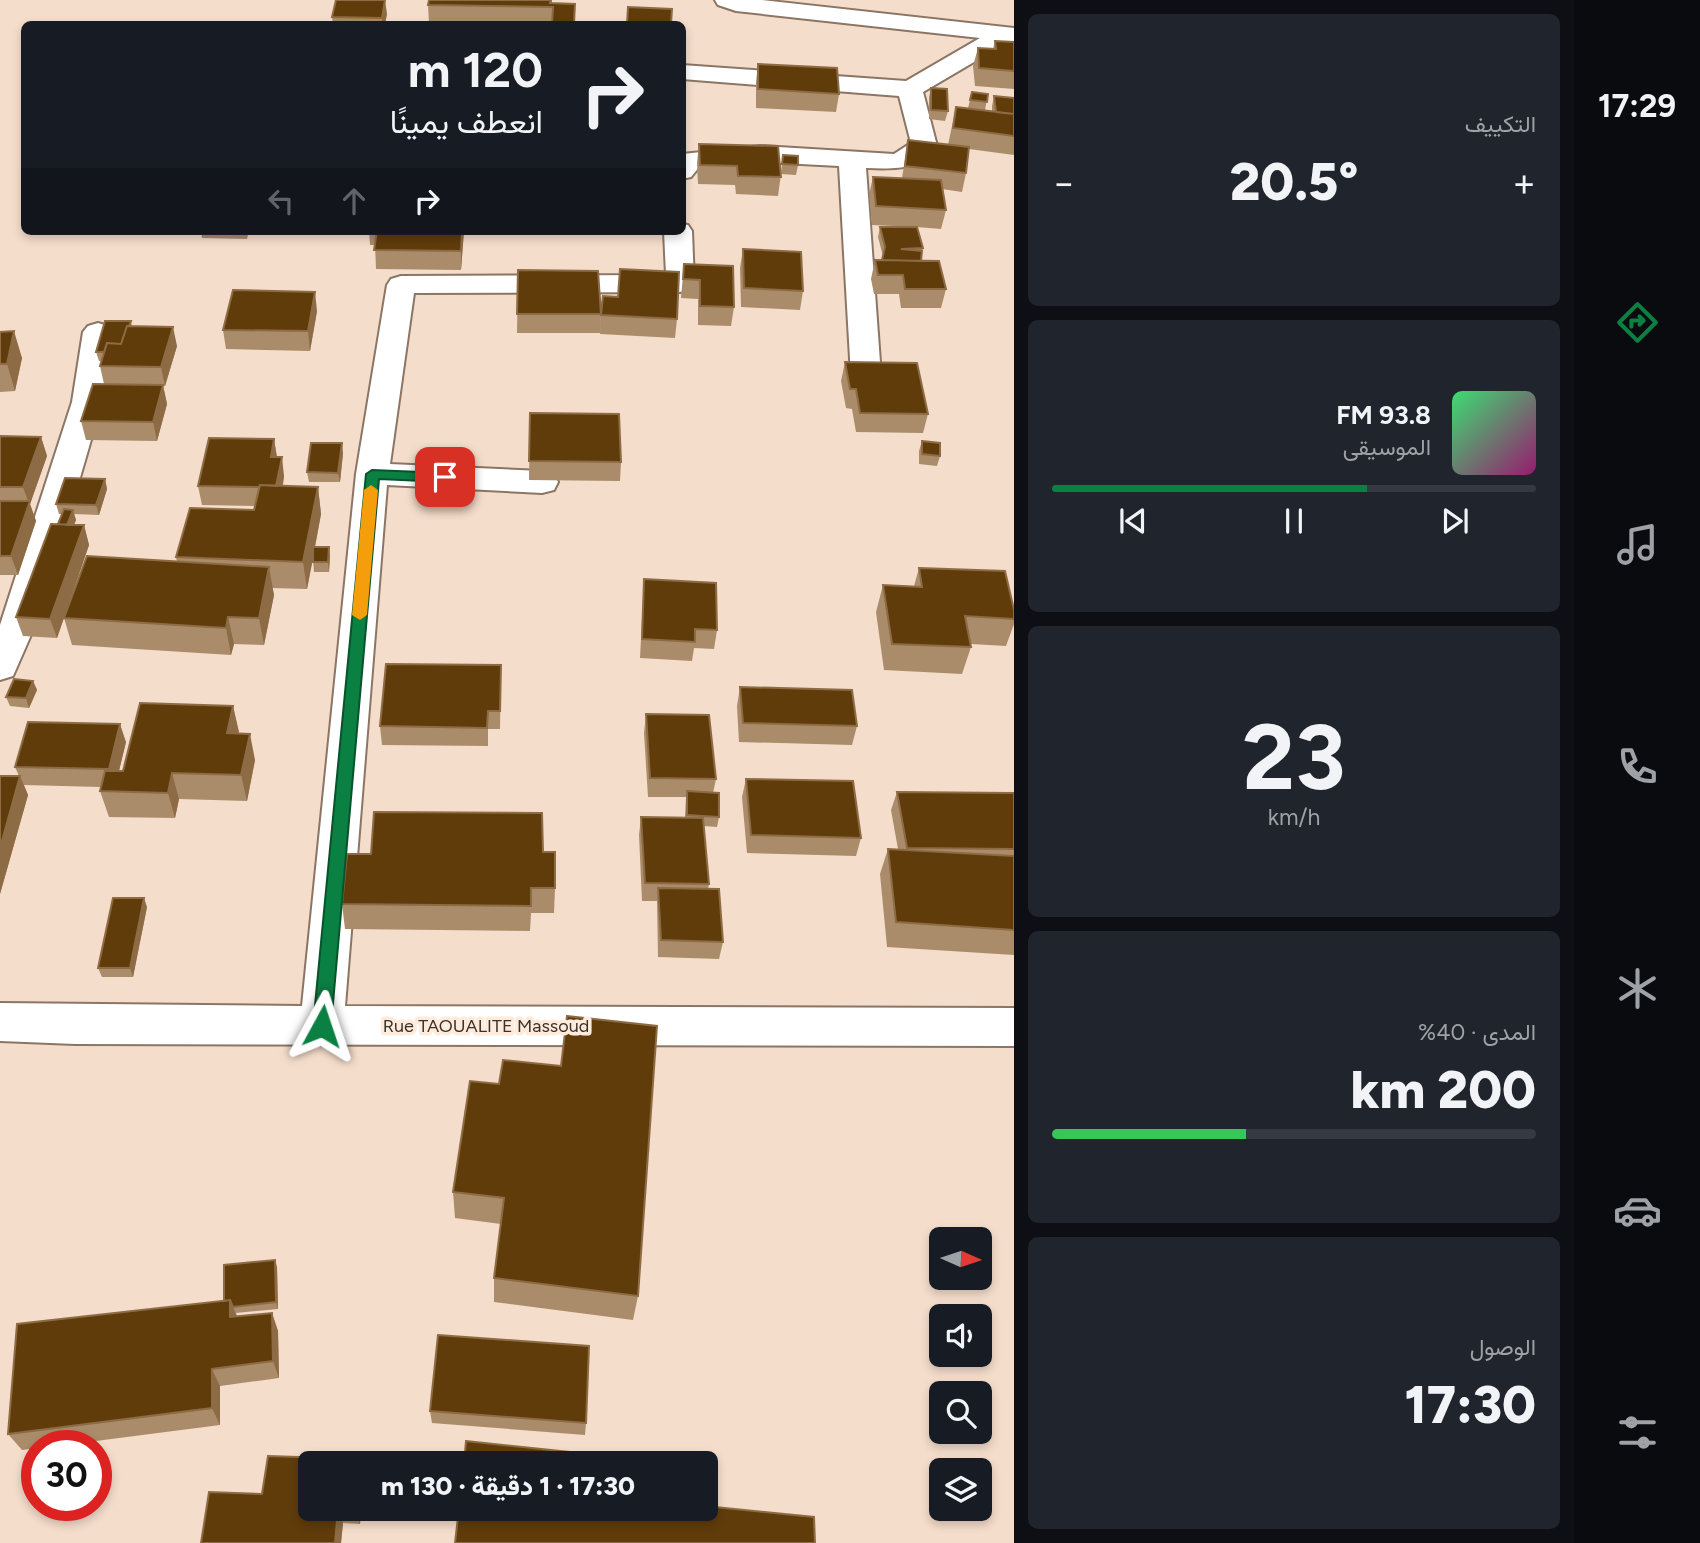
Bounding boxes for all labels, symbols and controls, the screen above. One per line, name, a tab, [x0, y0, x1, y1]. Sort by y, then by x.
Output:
text: 120 m	[408, 40, 543, 99]
icon: right	[567, 49, 658, 140]
text: 17:29	[1598, 87, 1676, 125]
text: انعطف يمينًا	[390, 103, 543, 141]
text: التكييف	[1465, 110, 1536, 138]
text: 20.5°	[1230, 151, 1358, 213]
text: −	[1052, 160, 1076, 206]
text: +	[1512, 160, 1536, 206]
icon: left	[262, 182, 300, 220]
icon: ahead	[335, 182, 373, 220]
icon: right	[408, 182, 446, 220]
icon: directions	[1613, 298, 1662, 347]
text: 93.8 FM	[1336, 399, 1431, 431]
text: الموسيقى	[1343, 433, 1431, 461]
pin	[415, 447, 475, 507]
icon: arrive	[426, 458, 464, 496]
icon: previous	[1114, 502, 1152, 540]
icon: pause	[1275, 502, 1313, 540]
icon: next	[1436, 502, 1474, 540]
icon: music	[1613, 520, 1662, 569]
text: 23	[1242, 703, 1346, 812]
icon: phone	[1613, 742, 1662, 791]
text: km/h	[1268, 803, 1320, 831]
icon: climate	[1613, 964, 1662, 1013]
position arrow	[285, 989, 359, 1063]
street label: Rue TAOUALITE Massoud	[383, 1015, 589, 1037]
text: المدى · 40%	[1418, 1018, 1536, 1046]
text: 200 km	[1350, 1059, 1536, 1121]
icon: car	[1613, 1186, 1662, 1235]
north arrow	[929, 1227, 992, 1290]
map controls	[929, 1227, 992, 1521]
button: sound	[929, 1304, 992, 1367]
text: الوصول	[1470, 1333, 1536, 1361]
text: 17:30	[1405, 1374, 1536, 1436]
button: search	[929, 1381, 992, 1444]
icon: filters	[1613, 1408, 1662, 1457]
speed limit sign: 30	[21, 1430, 112, 1521]
button: layers	[929, 1458, 992, 1521]
text: 17:30 · 1 دقيقة · 130 m	[381, 1470, 635, 1502]

